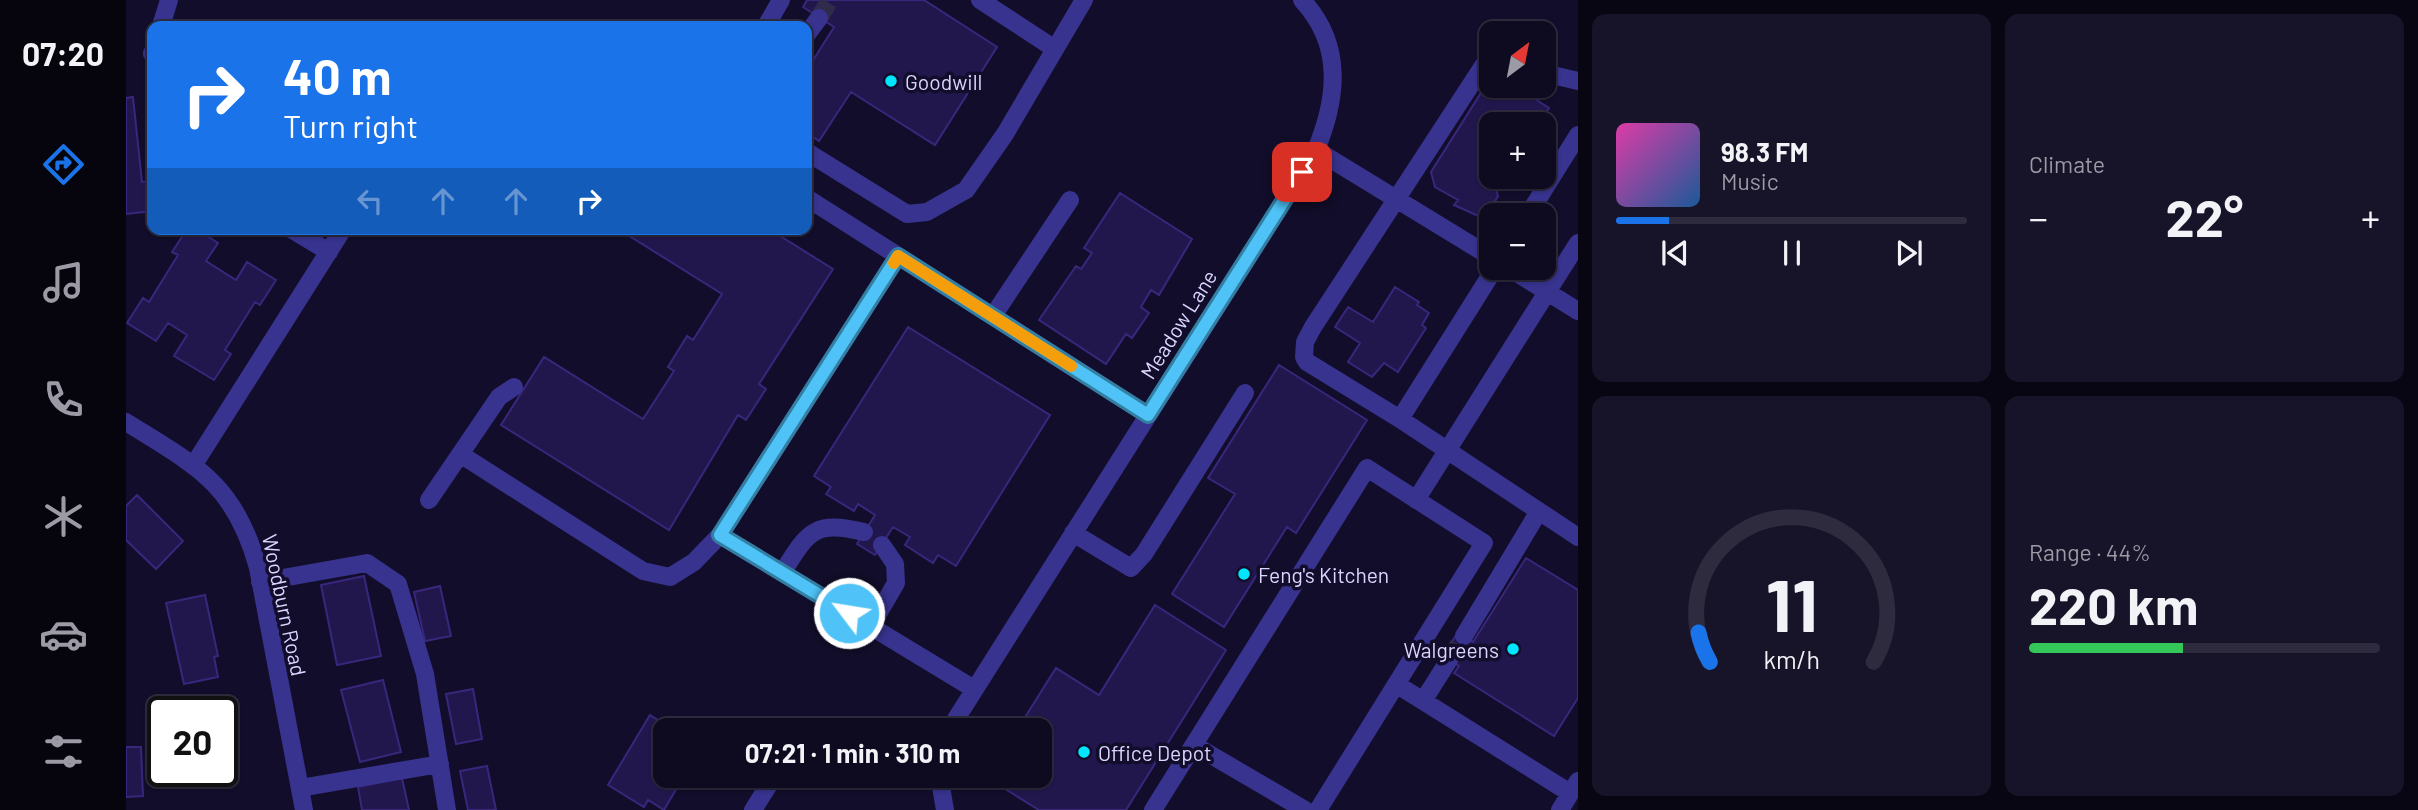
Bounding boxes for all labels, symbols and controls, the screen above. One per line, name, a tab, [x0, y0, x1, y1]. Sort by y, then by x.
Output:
north arrow	[1479, 21, 1556, 98]
map controls	[1479, 21, 1556, 280]
text: 07:20	[22, 34, 104, 72]
text: 40 m	[283, 46, 391, 105]
icon: right	[168, 49, 259, 140]
place label: Goodwill	[905, 69, 982, 94]
marker: Goodwill	[883, 73, 899, 89]
text: Turn right	[283, 106, 418, 144]
button: +	[1479, 112, 1556, 189]
text: 98.3 FM	[1721, 136, 1808, 167]
icon: directions	[39, 140, 88, 189]
pin	[1272, 142, 1332, 202]
text: Climate	[2029, 150, 2105, 178]
icon: arrive	[1283, 153, 1321, 191]
text: Music	[1721, 167, 1779, 195]
icon: left	[351, 182, 389, 220]
icon: ahead	[424, 182, 462, 220]
icon: ahead	[497, 182, 535, 220]
icon: right	[570, 182, 608, 220]
text: 22°	[2166, 185, 2243, 247]
text: −	[2029, 194, 2048, 240]
text: +	[2361, 194, 2380, 240]
button: −	[1479, 203, 1556, 280]
icon: previous	[1656, 234, 1694, 272]
icon: pause	[1773, 234, 1811, 272]
icon: next	[1890, 234, 1928, 272]
icon: music	[39, 258, 88, 307]
street label: Meadow Lane	[1135, 265, 1221, 383]
icon: phone	[39, 375, 88, 424]
icon: climate	[39, 492, 88, 541]
street label: Woodburn Road	[258, 532, 312, 678]
text: Range · 44%	[2029, 538, 2151, 566]
text: 11	[1765, 559, 1818, 647]
place label: Feng's Kitchen	[1258, 562, 1389, 587]
marker: Feng's Kitchen	[1236, 566, 1252, 582]
text: 220 km	[2029, 573, 2198, 635]
position arrow	[812, 576, 886, 650]
icon: car	[39, 610, 88, 659]
place label: Walgreens	[1403, 637, 1499, 662]
marker: Walgreens	[1505, 641, 1521, 657]
text: km/h	[1763, 644, 1820, 674]
speed limit sign: 20	[147, 696, 238, 787]
icon: filters	[39, 727, 88, 776]
text: 07:21 · 1 min · 310 m	[745, 737, 960, 768]
place label: Office Depot	[1098, 740, 1212, 765]
marker: Office Depot	[1076, 744, 1092, 760]

